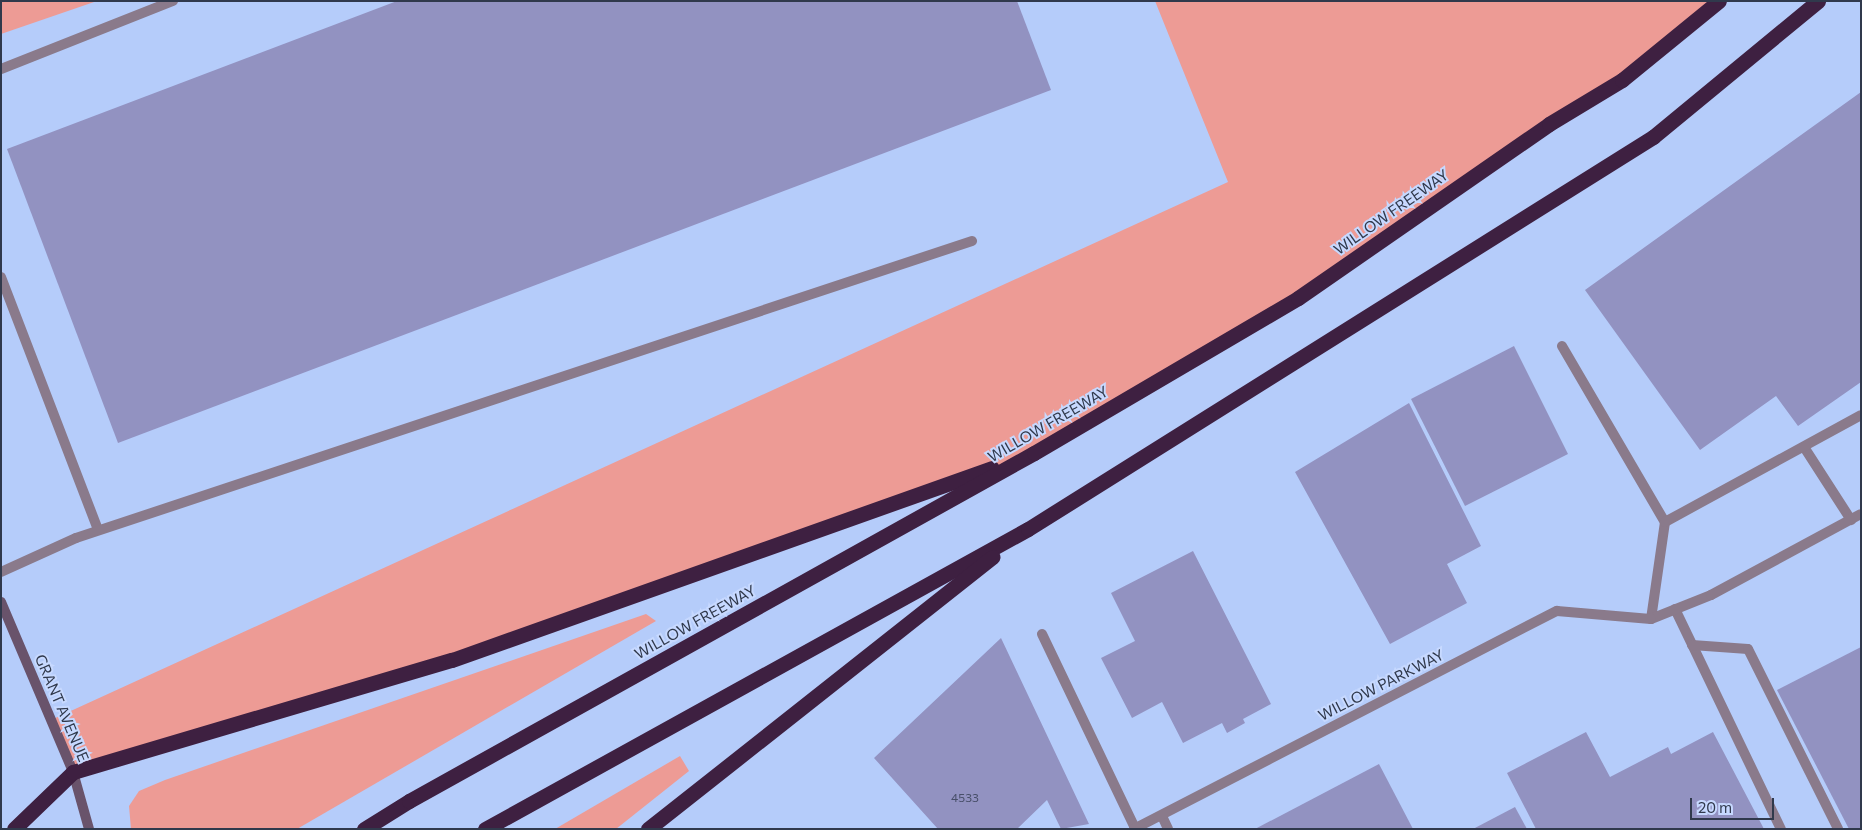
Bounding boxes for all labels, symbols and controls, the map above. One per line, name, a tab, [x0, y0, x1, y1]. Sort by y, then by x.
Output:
street label: WILLOW FREEWAY	[1330, 166, 1452, 258]
street label: WILLOW FREEWAY	[985, 382, 1111, 466]
street label: WILLOW FREEWAY	[631, 581, 759, 663]
street label: WILLOW PARKWAY	[1315, 646, 1447, 724]
street label: GRANT AVENUE	[31, 652, 93, 764]
scale bar	[1692, 788, 1776, 820]
house number: 4533	[951, 791, 979, 805]
text: 20 m	[1698, 798, 1732, 816]

